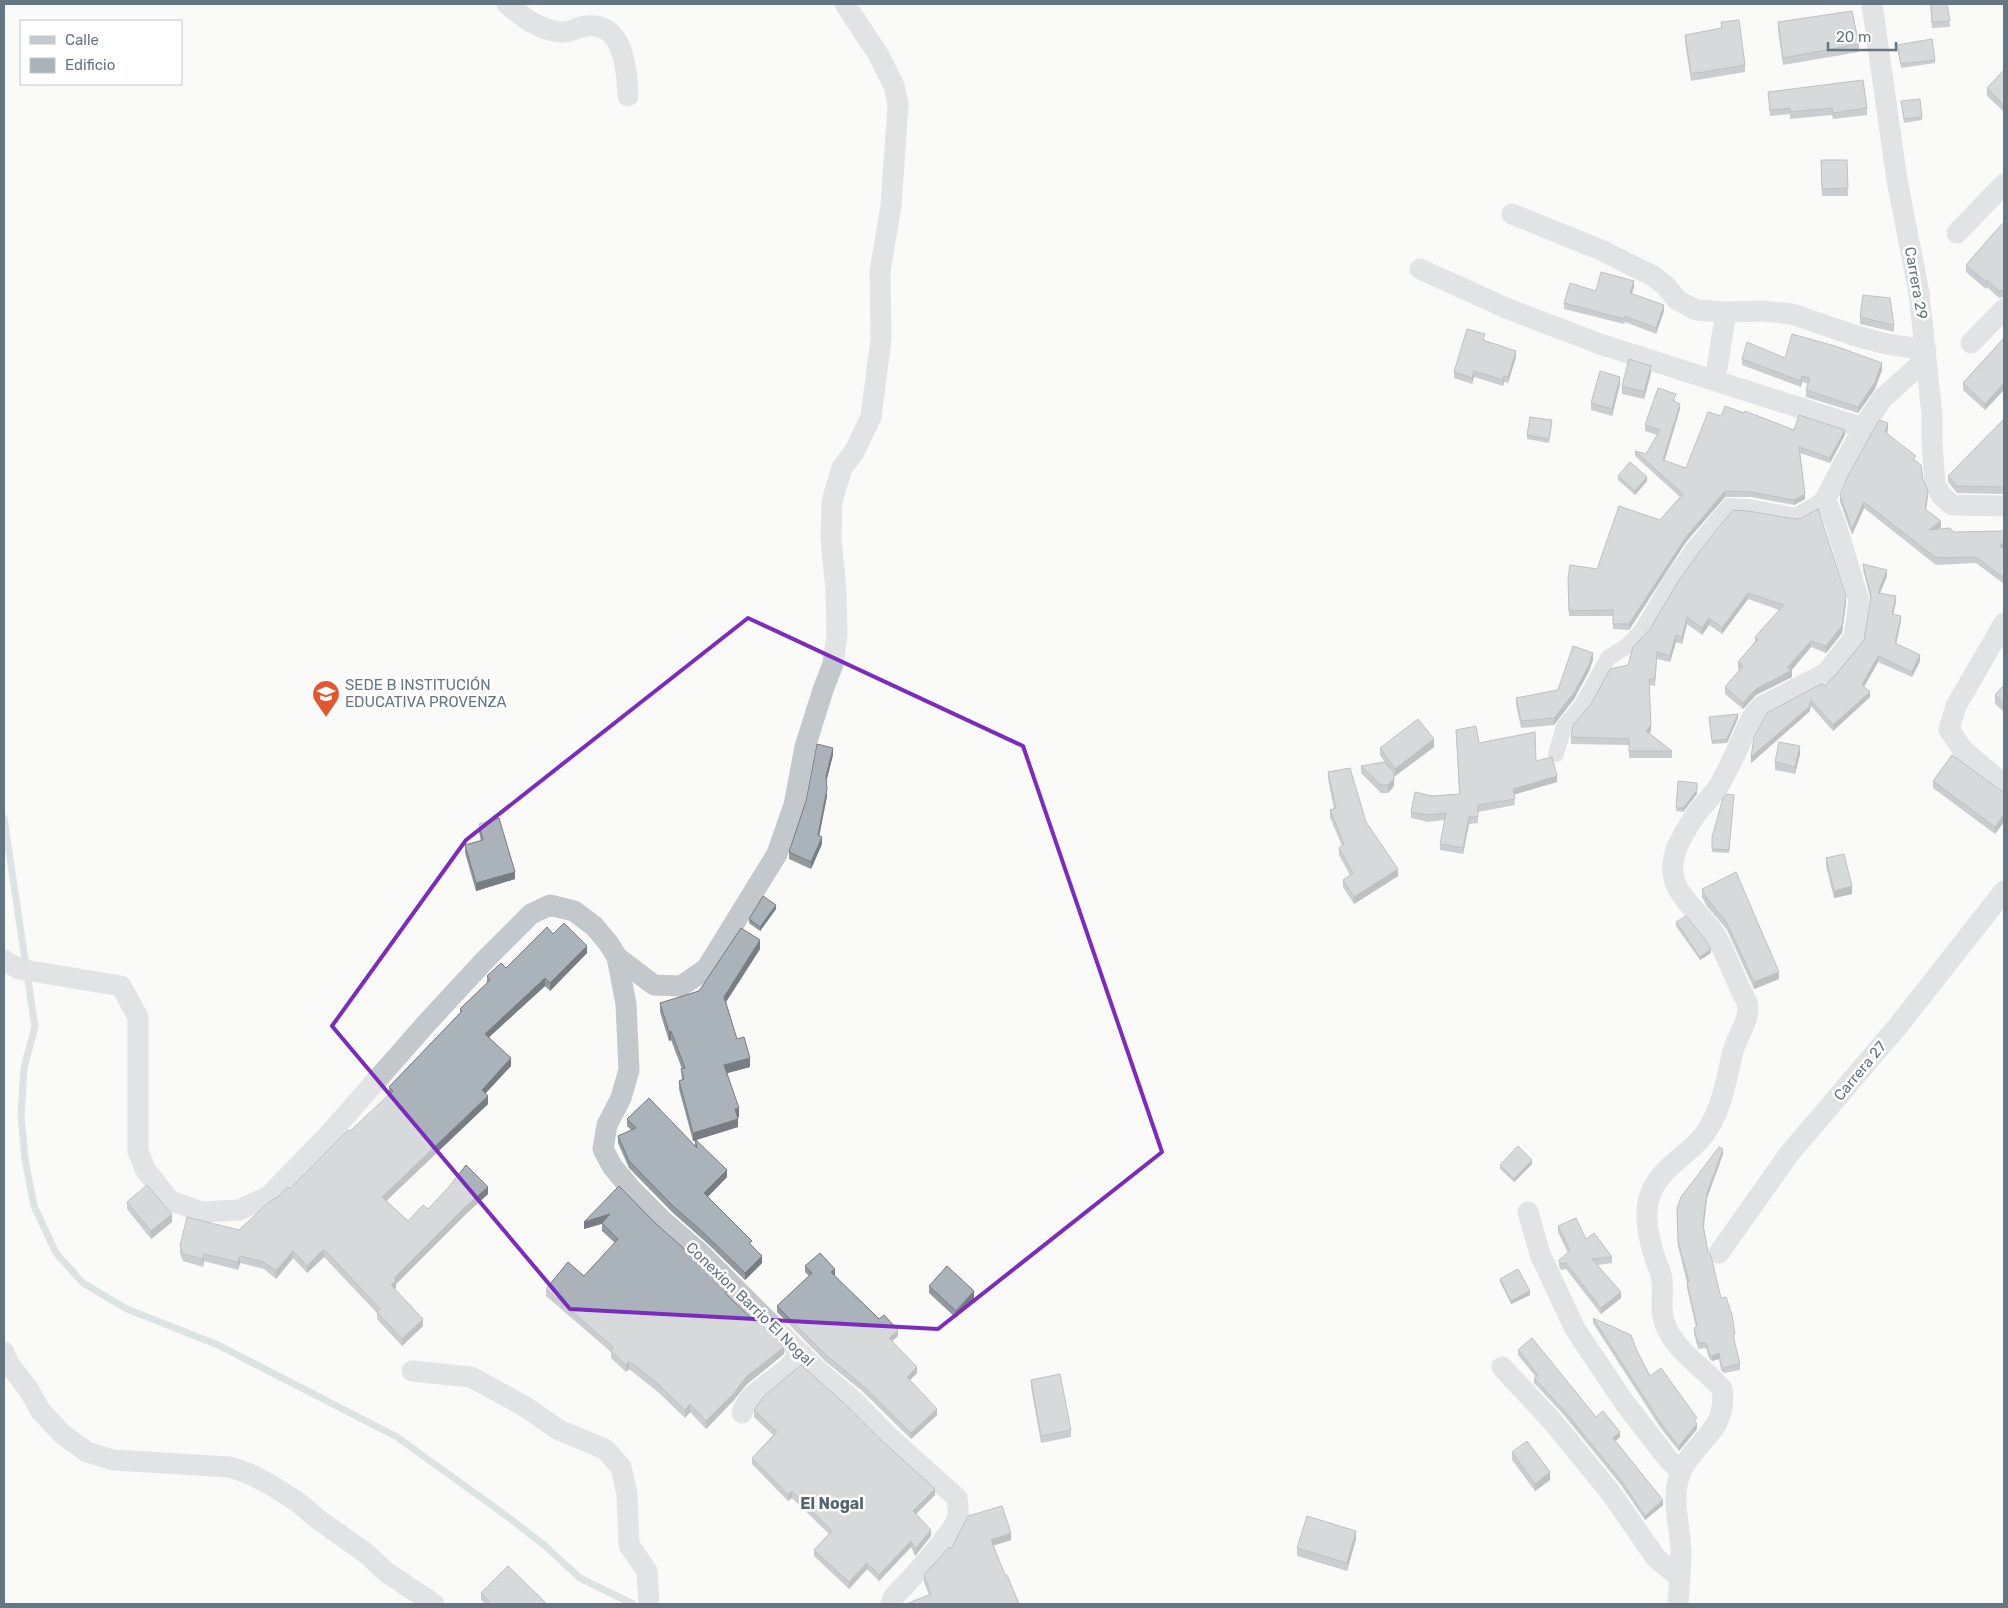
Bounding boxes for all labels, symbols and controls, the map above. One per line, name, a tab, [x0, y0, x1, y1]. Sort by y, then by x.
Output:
legend	[20, 20, 182, 85]
scale bar	[1828, 20, 1896, 52]
text: 20 m	[1836, 28, 1871, 46]
text: Calle	[65, 31, 99, 49]
text: Edificio	[65, 56, 115, 74]
street label: Carrera 29	[1901, 245, 1931, 321]
place label: SEDE B INSTITUCIÓN EDUCATIVA PROVENZA	[345, 676, 507, 711]
school or university icon: SEDE B INSTITUCIÓN EDUCATIVA PROVENZA	[311, 679, 341, 718]
street label: Carrera 27	[1830, 1037, 1890, 1104]
street label: Conexion Barrio El Nogal	[682, 1238, 818, 1370]
district label: El Nogal	[800, 1494, 864, 1513]

